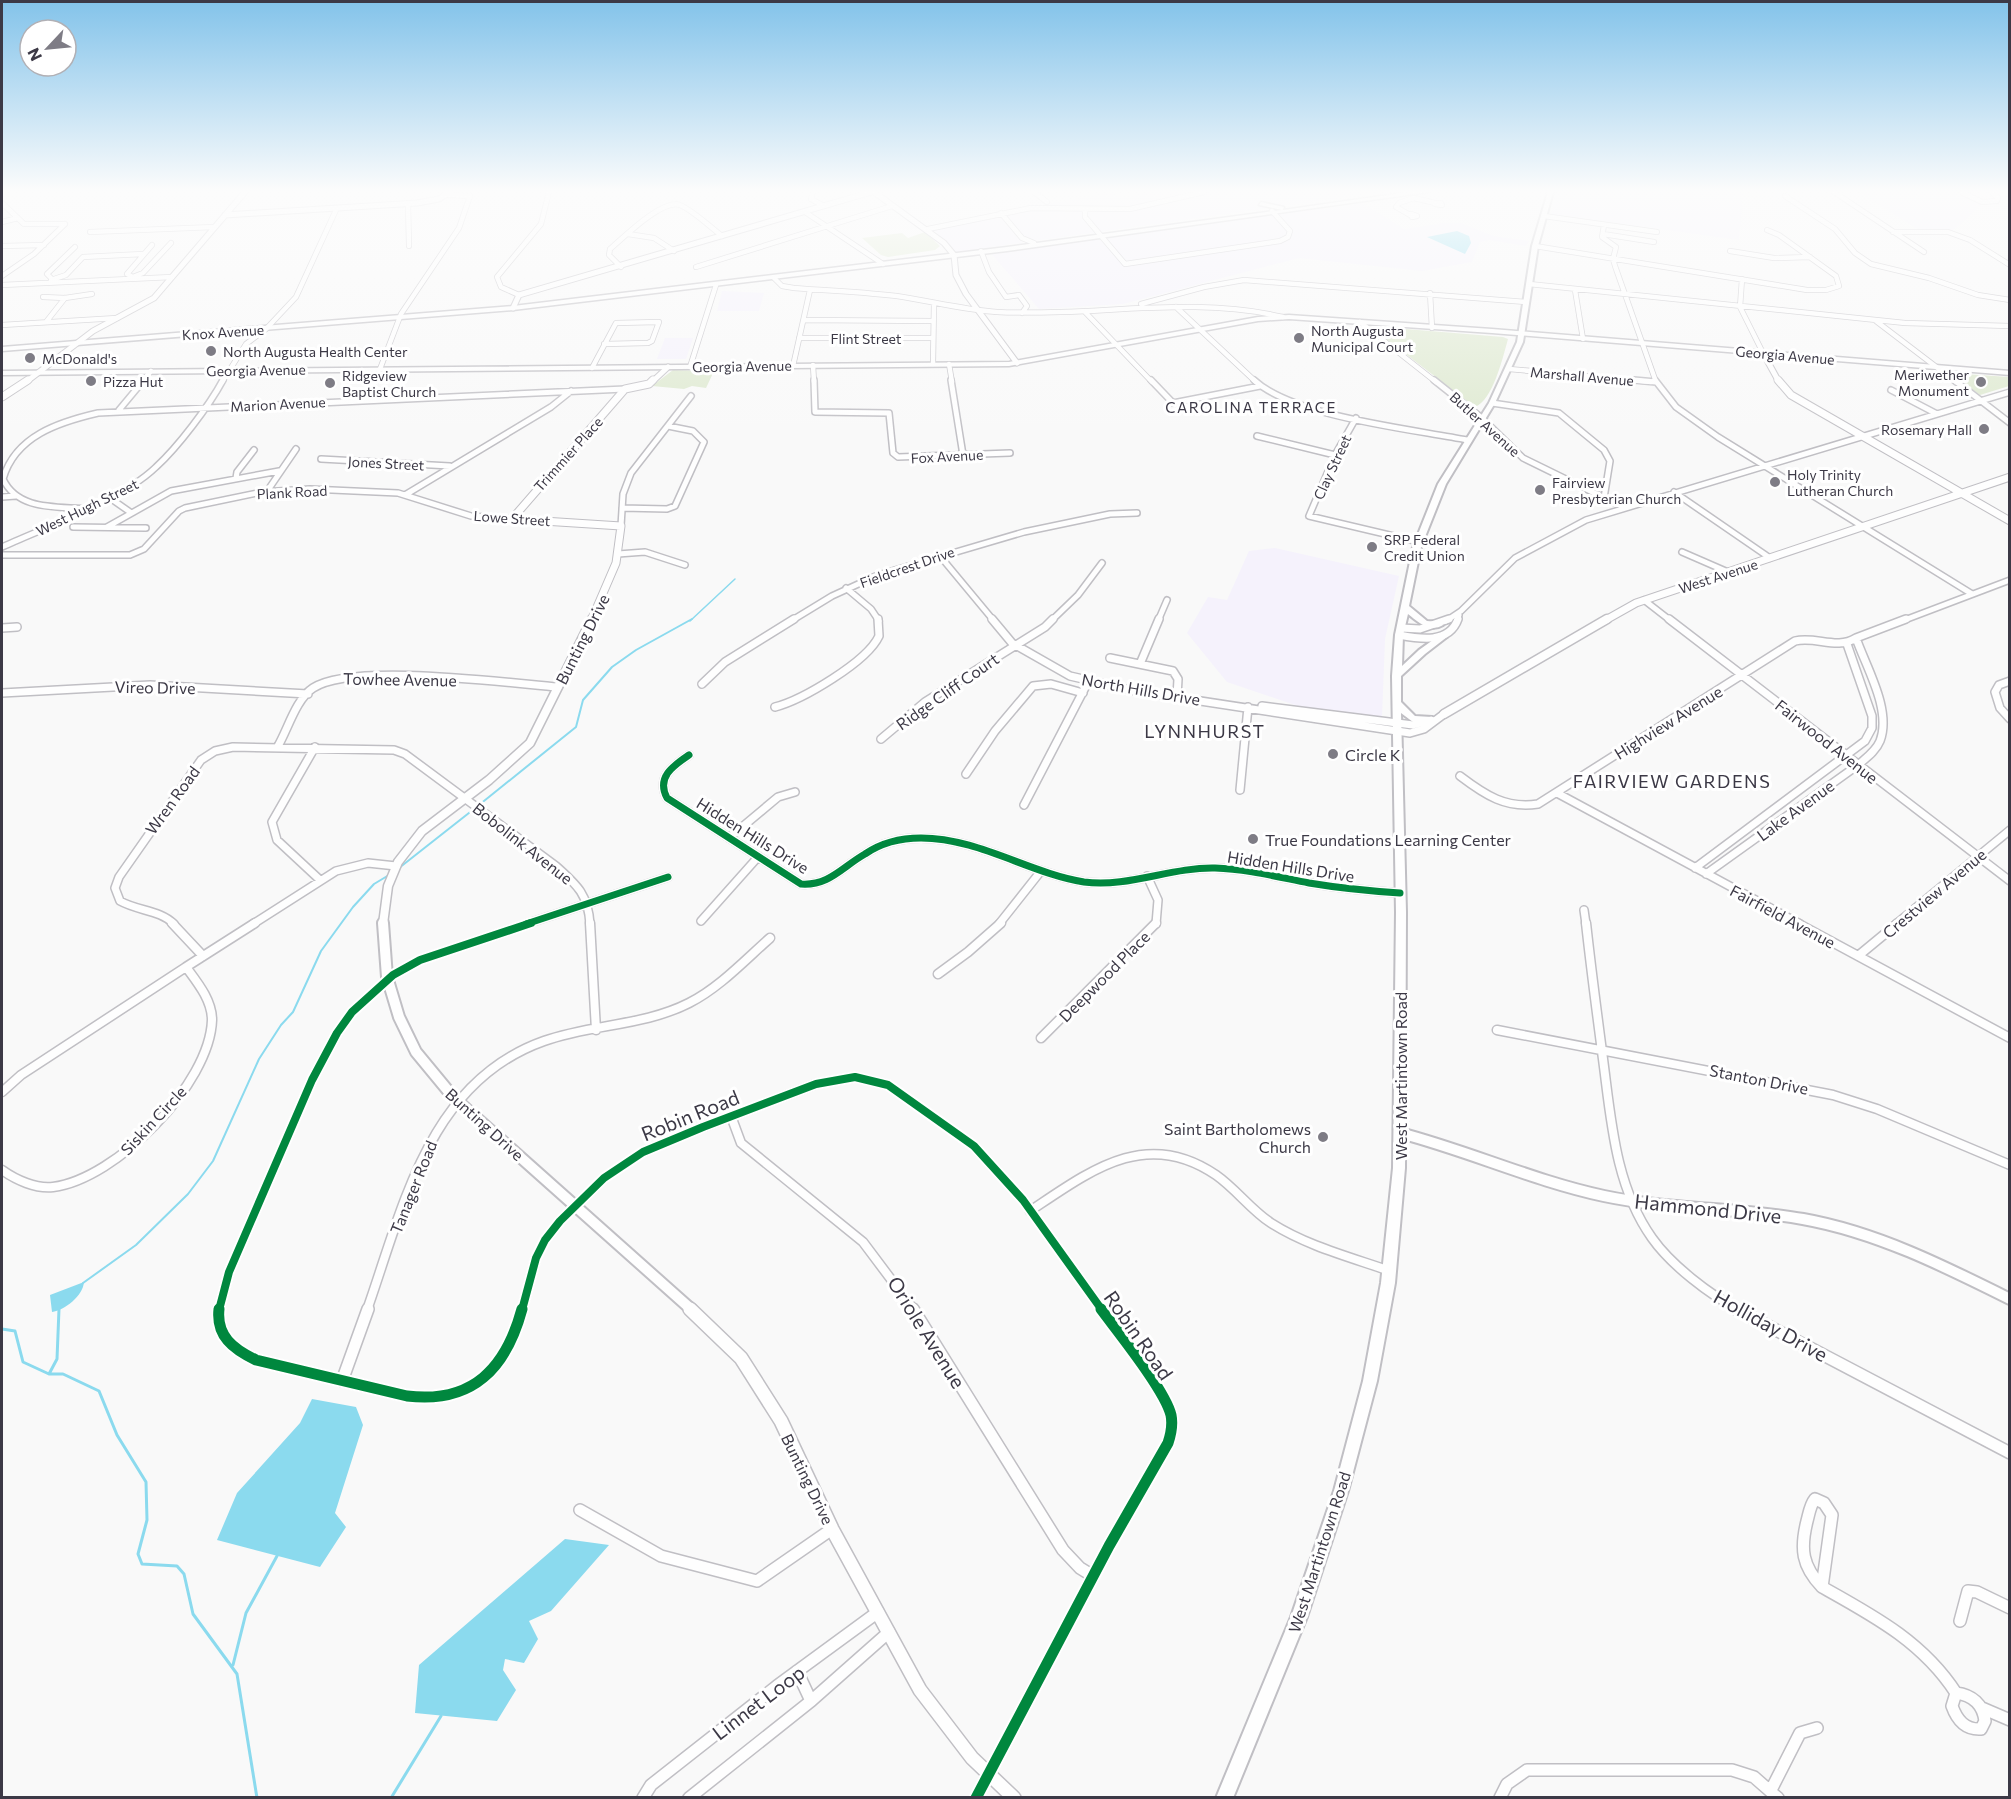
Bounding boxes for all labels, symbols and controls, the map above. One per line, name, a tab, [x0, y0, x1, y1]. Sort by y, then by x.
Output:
north arrow	[18, 18, 78, 78]
text: N	[23, 45, 45, 64]
street label: Knox Avenue	[181, 321, 265, 343]
place label: North Augusta Municipal Court	[1311, 322, 1414, 355]
street label: Flint Street	[830, 330, 902, 347]
marker: North Augusta Municipal Court	[1292, 331, 1306, 345]
street label: Georgia Avenue	[1735, 342, 1835, 368]
place label: North Augusta Health Center	[223, 343, 408, 360]
marker: North Augusta Health Center	[204, 344, 218, 358]
place label: McDonald's	[42, 350, 117, 367]
marker: McDonald's	[23, 351, 37, 365]
street label: Georgia Avenue	[692, 357, 792, 375]
street label: Georgia Avenue	[206, 361, 306, 379]
street label: Marshall Avenue	[1529, 363, 1635, 389]
place label: Meriwether Monument	[1894, 366, 1969, 399]
place label: Ridgeview Baptist Church	[342, 367, 436, 400]
place label: Pizza Hut	[103, 373, 164, 390]
marker: Pizza Hut	[84, 374, 98, 388]
marker: Meriwether Monument	[1974, 375, 1988, 389]
marker: Ridgeview Baptist Church	[323, 376, 337, 390]
street label: Butler Avenue	[1446, 388, 1524, 460]
street label: Marion Avenue	[230, 393, 326, 415]
district label: CAROLINA TERRACE	[1165, 398, 1337, 416]
street label: Trimmier Place	[530, 413, 606, 495]
place label: Rosemary Hall	[1881, 421, 1972, 438]
marker: Rosemary Hall	[1977, 422, 1991, 436]
street label: Clay Street	[1310, 432, 1355, 502]
street label: Fox Avenue	[910, 446, 984, 466]
street label: Jones Street	[347, 453, 425, 474]
place label: Holy Trinity Lutheran Church	[1787, 466, 1893, 499]
place label: Fairview Presbyterian Church	[1552, 474, 1681, 507]
street label: West Hugh Street	[33, 475, 141, 539]
marker: Holy Trinity Lutheran Church	[1768, 475, 1782, 489]
street label: Plank Road	[256, 482, 328, 502]
marker: Fairview Presbyterian Church	[1533, 483, 1547, 497]
street label: Lowe Street	[473, 507, 551, 529]
place label: SRP Federal Credit Union	[1384, 531, 1465, 564]
marker: SRP Federal Credit Union	[1365, 540, 1379, 554]
street label: Fieldcrest Drive	[857, 543, 957, 591]
street label: West Avenue	[1676, 555, 1760, 597]
street label: Bunting Drive	[551, 591, 613, 687]
street label: Ridge Cliff Court	[892, 648, 1002, 733]
street label: Towhee Avenue	[343, 669, 457, 689]
street label: North Hills Drive	[1080, 669, 1202, 709]
street label: Vireo Drive	[114, 677, 196, 697]
street label: Highview Avenue	[1611, 681, 1725, 763]
street label: Fairwood Avenue	[1772, 695, 1882, 787]
district label: LYNNHURST	[1144, 720, 1266, 742]
place label: Circle K	[1345, 745, 1401, 764]
marker: Circle K	[1326, 747, 1340, 761]
street label: Wren Road	[141, 762, 203, 838]
district label: FAIRVIEW GARDENS	[1573, 770, 1771, 792]
street label: Lake Avenue	[1753, 776, 1837, 844]
street label: Hidden Hills Drive	[693, 793, 813, 877]
street label: Bobolink Avenue	[469, 798, 577, 888]
place label: True Foundations Learning Center	[1265, 830, 1512, 849]
marker: True Foundations Learning Center	[1246, 832, 1260, 846]
street label: Crestview Avenue	[1878, 844, 1990, 942]
street label: Hidden Hills Drive	[1226, 847, 1356, 885]
street label: Fairfield Avenue	[1727, 880, 1839, 952]
street label: Deepwood Place	[1055, 927, 1153, 1025]
street label: West Martintown Road	[1391, 992, 1410, 1160]
street label: Stanton Drive	[1708, 1060, 1810, 1098]
street label: Siskin Circle	[116, 1082, 190, 1158]
street label: Bunting Drive	[442, 1084, 528, 1164]
street label: Robin Road	[637, 1084, 743, 1146]
place label: Saint Bartholomews Church	[1164, 1119, 1311, 1156]
marker: Saint Bartholomews Church	[1316, 1130, 1330, 1144]
street label: Tanager Road	[386, 1138, 440, 1236]
street label: Hammond Drive	[1633, 1188, 1783, 1228]
street label: Oriole Avenue	[883, 1272, 971, 1392]
street label: Holliday Drive	[1710, 1284, 1832, 1366]
street label: Robin Road	[1099, 1286, 1179, 1384]
street label: Bunting Drive	[778, 1430, 838, 1528]
street label: West Martintown Road	[1284, 1469, 1354, 1635]
street label: Linnet Loop	[707, 1660, 809, 1744]

